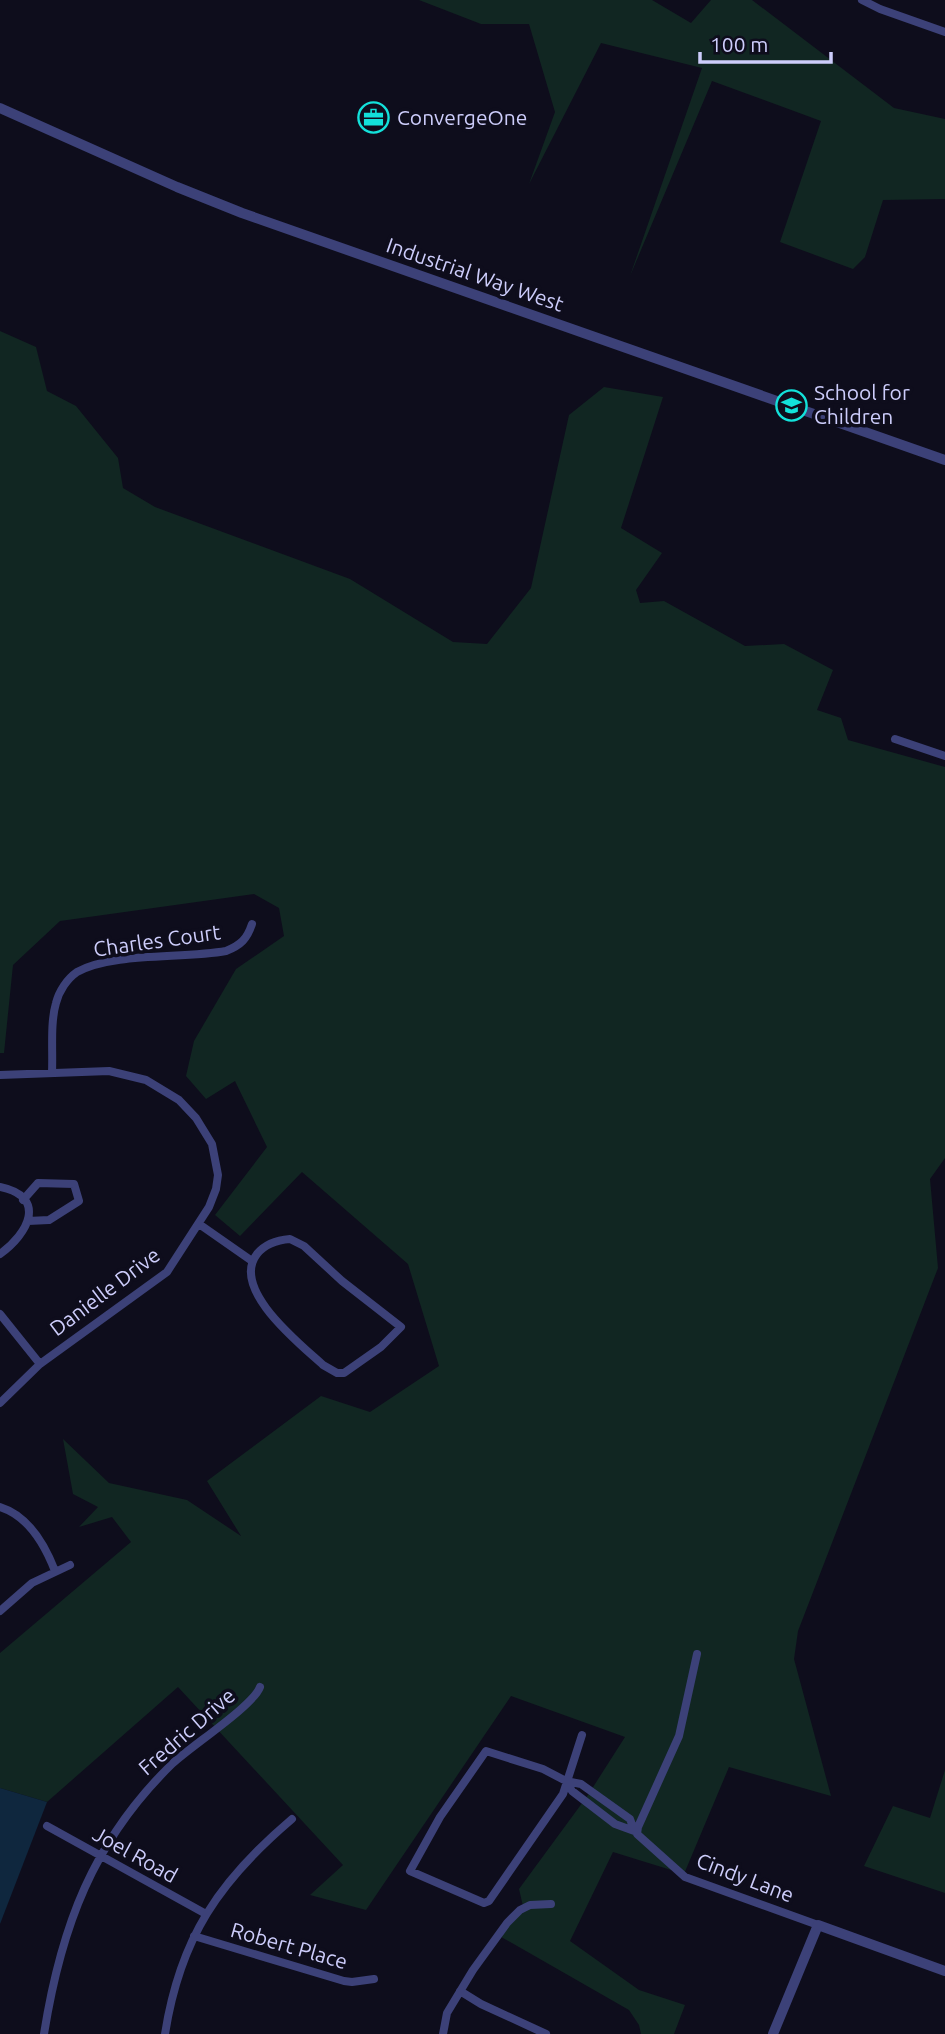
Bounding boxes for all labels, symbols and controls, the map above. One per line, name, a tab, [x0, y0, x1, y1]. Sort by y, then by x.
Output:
scale bar	[700, 21, 831, 65]
text: 100 m	[710, 32, 768, 56]
office icon: ConvergeOne	[357, 101, 391, 135]
place label: ConvergeOne	[397, 105, 527, 129]
street label: Industrial Way West	[384, 232, 567, 316]
place label: School for Children	[814, 380, 910, 428]
school or university icon: School for Children	[774, 388, 808, 422]
street label: Charles Court	[92, 919, 222, 961]
street label: Danielle Drive	[45, 1242, 164, 1340]
street label: Fredric Drive	[133, 1683, 239, 1780]
street label: Joel Road	[89, 1821, 182, 1887]
street label: Cindy Lane	[693, 1848, 797, 1907]
street label: Robert Place	[228, 1917, 350, 1973]

